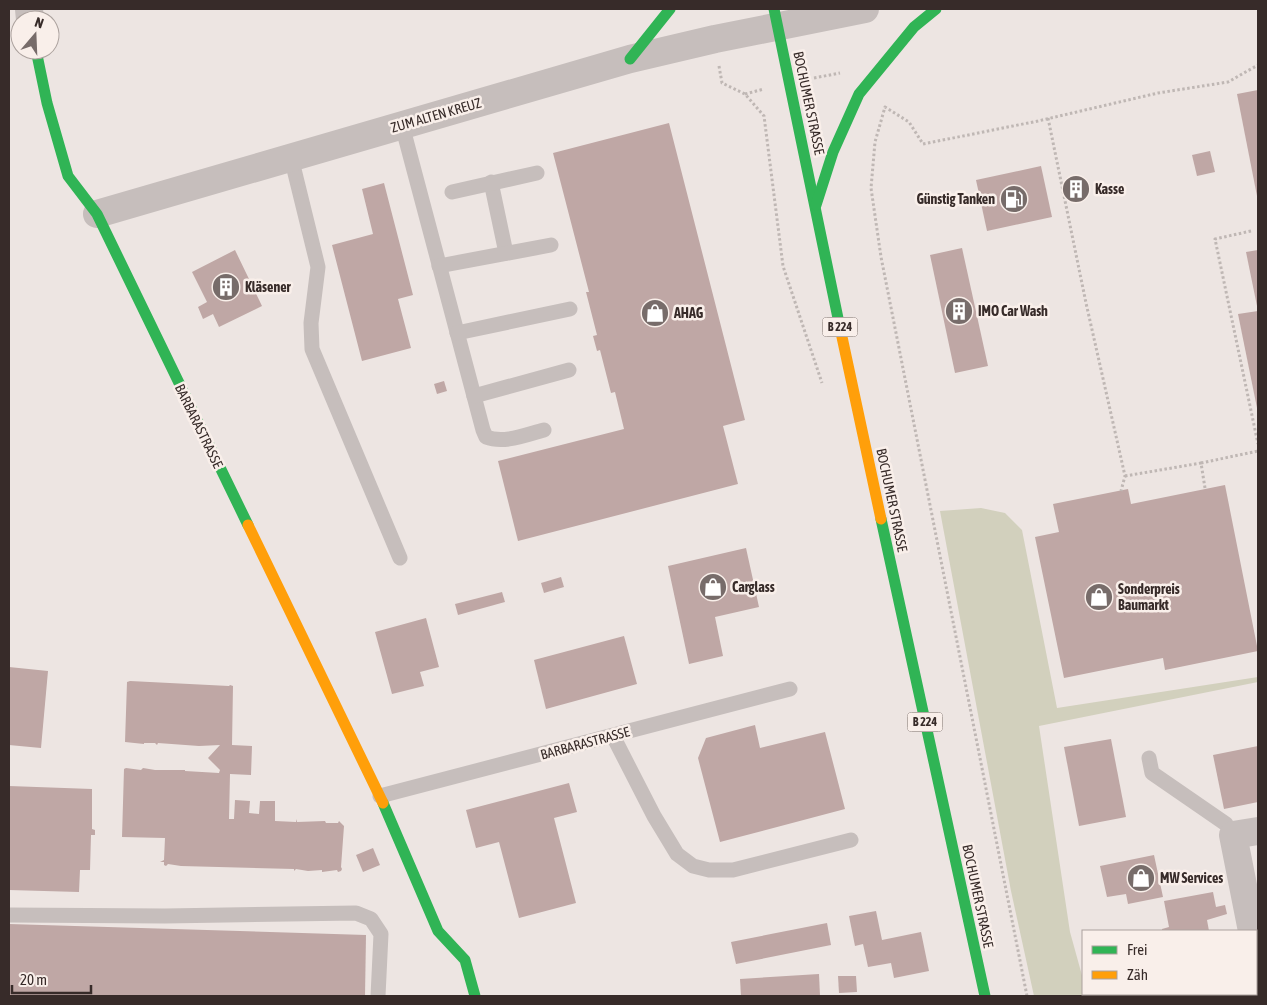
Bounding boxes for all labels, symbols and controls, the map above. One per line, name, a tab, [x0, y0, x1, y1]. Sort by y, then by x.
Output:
north arrow	[10, 10, 60, 60]
text: N	[33, 14, 46, 32]
street label: BOCHUMER STRASSE	[790, 50, 828, 156]
street label: ZUM ALTEN KREUZ	[389, 94, 483, 136]
building icon: Kasse	[1061, 174, 1091, 204]
place label: Kasse	[1095, 181, 1124, 197]
fuel station icon: Günstig Tanken	[999, 184, 1029, 214]
place label: Günstig Tanken	[916, 191, 995, 207]
building icon: Kläsener	[211, 272, 241, 302]
place label: Kläsener	[245, 279, 292, 295]
building icon: IMO Car Wash	[944, 296, 974, 326]
shop icon: AHAG	[640, 298, 670, 328]
place label: IMO Car Wash	[978, 303, 1048, 319]
place label: AHAG	[673, 305, 704, 321]
road number: B 224	[822, 318, 858, 337]
street label: BARBARASTRASSE	[172, 381, 226, 471]
street label: BOCHUMER STRASSE	[873, 447, 911, 553]
shop icon: Carglass	[698, 572, 728, 602]
place label: Carglass	[732, 579, 775, 595]
place label: Sonderpreis Baumarkt	[1118, 581, 1180, 613]
shop icon: Sonderpreis Baumarkt	[1084, 582, 1114, 612]
road number: B 224	[908, 712, 942, 732]
street label: BARBARASTRASSE	[539, 723, 631, 763]
street label: BOCHUMER STRASSE	[959, 843, 997, 949]
shop icon: MW Services	[1126, 863, 1156, 893]
place label: MW Services	[1160, 870, 1223, 886]
legend	[1082, 930, 1257, 995]
text: Frei	[1127, 941, 1147, 958]
scale bar	[12, 962, 91, 994]
text: Zäh	[1127, 966, 1148, 983]
text: 20 m	[20, 971, 47, 988]

